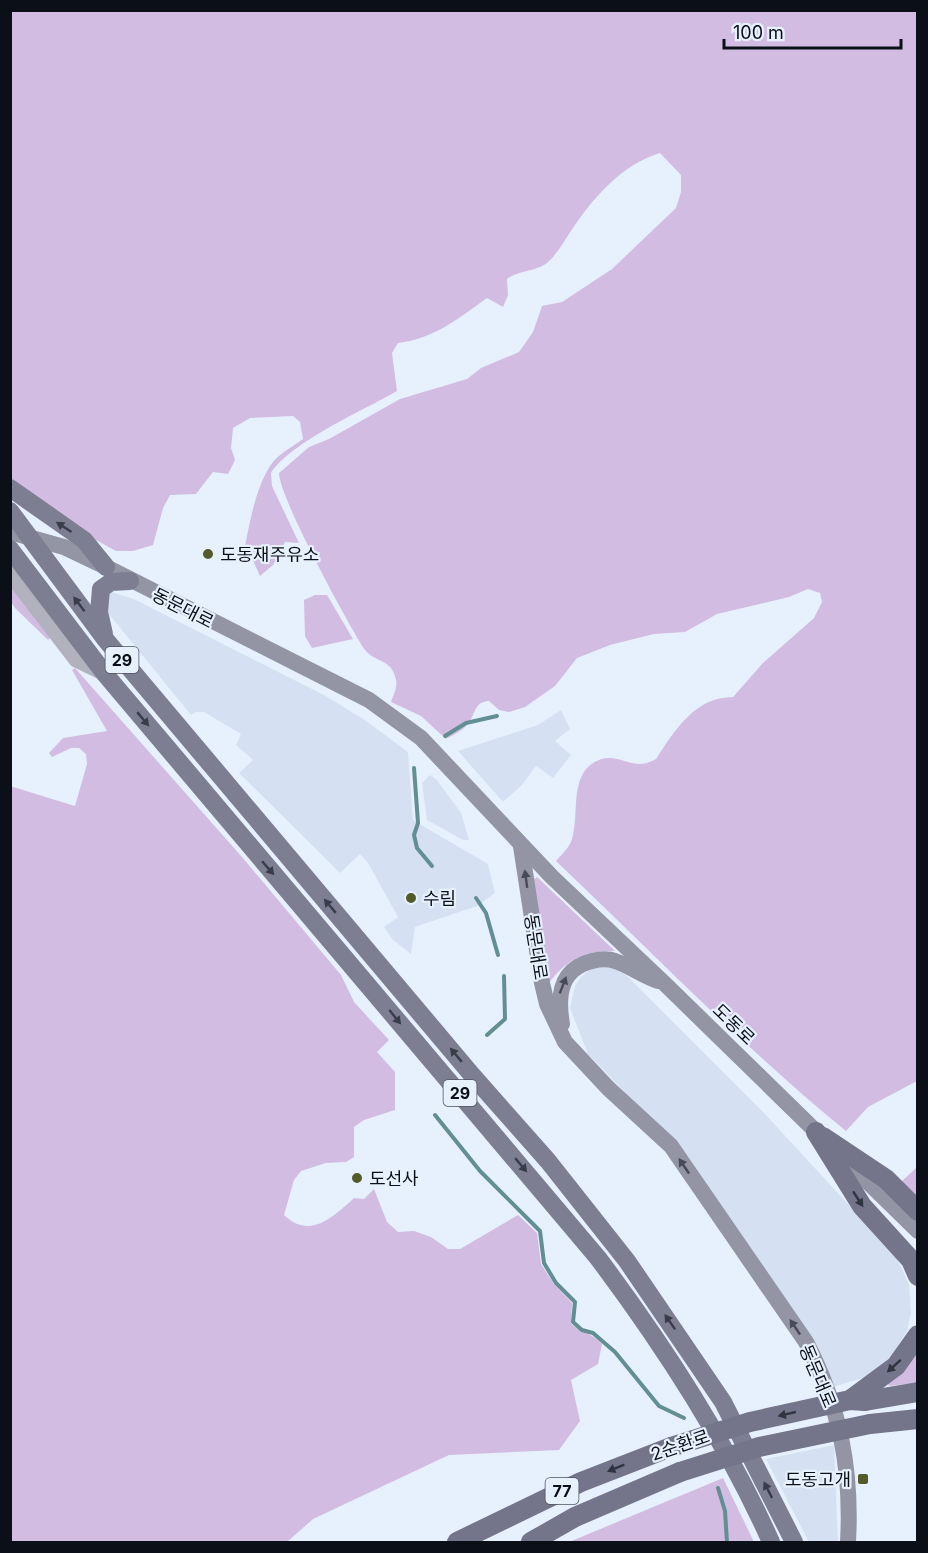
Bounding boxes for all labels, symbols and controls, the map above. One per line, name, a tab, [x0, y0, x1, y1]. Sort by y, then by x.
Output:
scale bar	[724, 12, 901, 50]
text: 100 m	[733, 22, 784, 43]
one-way arrow	[56, 522, 72, 533]
place label: 도동재주유소	[220, 544, 319, 565]
marker: 도동재주유소	[201, 547, 215, 561]
street label: 동문대로	[149, 584, 217, 632]
one-way arrow	[73, 597, 85, 613]
road number: 29	[106, 647, 138, 673]
one-way arrow	[136, 711, 149, 727]
one-way arrow	[261, 860, 274, 875]
one-way arrow	[521, 869, 530, 888]
place label: 수림	[423, 888, 456, 909]
marker: 수림	[404, 891, 418, 905]
one-way arrow	[324, 899, 337, 914]
street label: 동문대로	[520, 913, 552, 981]
one-way arrow	[558, 976, 568, 994]
street label: 도동로	[709, 999, 759, 1049]
one-way arrow	[388, 1009, 400, 1024]
one-way arrow	[450, 1048, 463, 1063]
road number: 29	[444, 1080, 476, 1106]
one-way arrow	[515, 1157, 528, 1173]
one-way arrow	[678, 1159, 690, 1175]
place label: 도선사	[369, 1168, 419, 1189]
marker: 도선사	[350, 1171, 364, 1185]
one-way arrow	[852, 1191, 864, 1207]
one-way arrow	[665, 1314, 676, 1330]
one-way arrow	[789, 1319, 801, 1335]
street label: 동문대로	[795, 1341, 841, 1411]
one-way arrow	[887, 1359, 902, 1372]
one-way arrow	[778, 1409, 796, 1419]
street label: 2순환로	[648, 1425, 712, 1465]
one-way arrow	[607, 1464, 625, 1473]
place label: 도동고개	[785, 1469, 851, 1490]
marker: 도동고개	[856, 1472, 870, 1486]
road number: 77	[546, 1478, 578, 1504]
one-way arrow	[763, 1481, 773, 1498]

